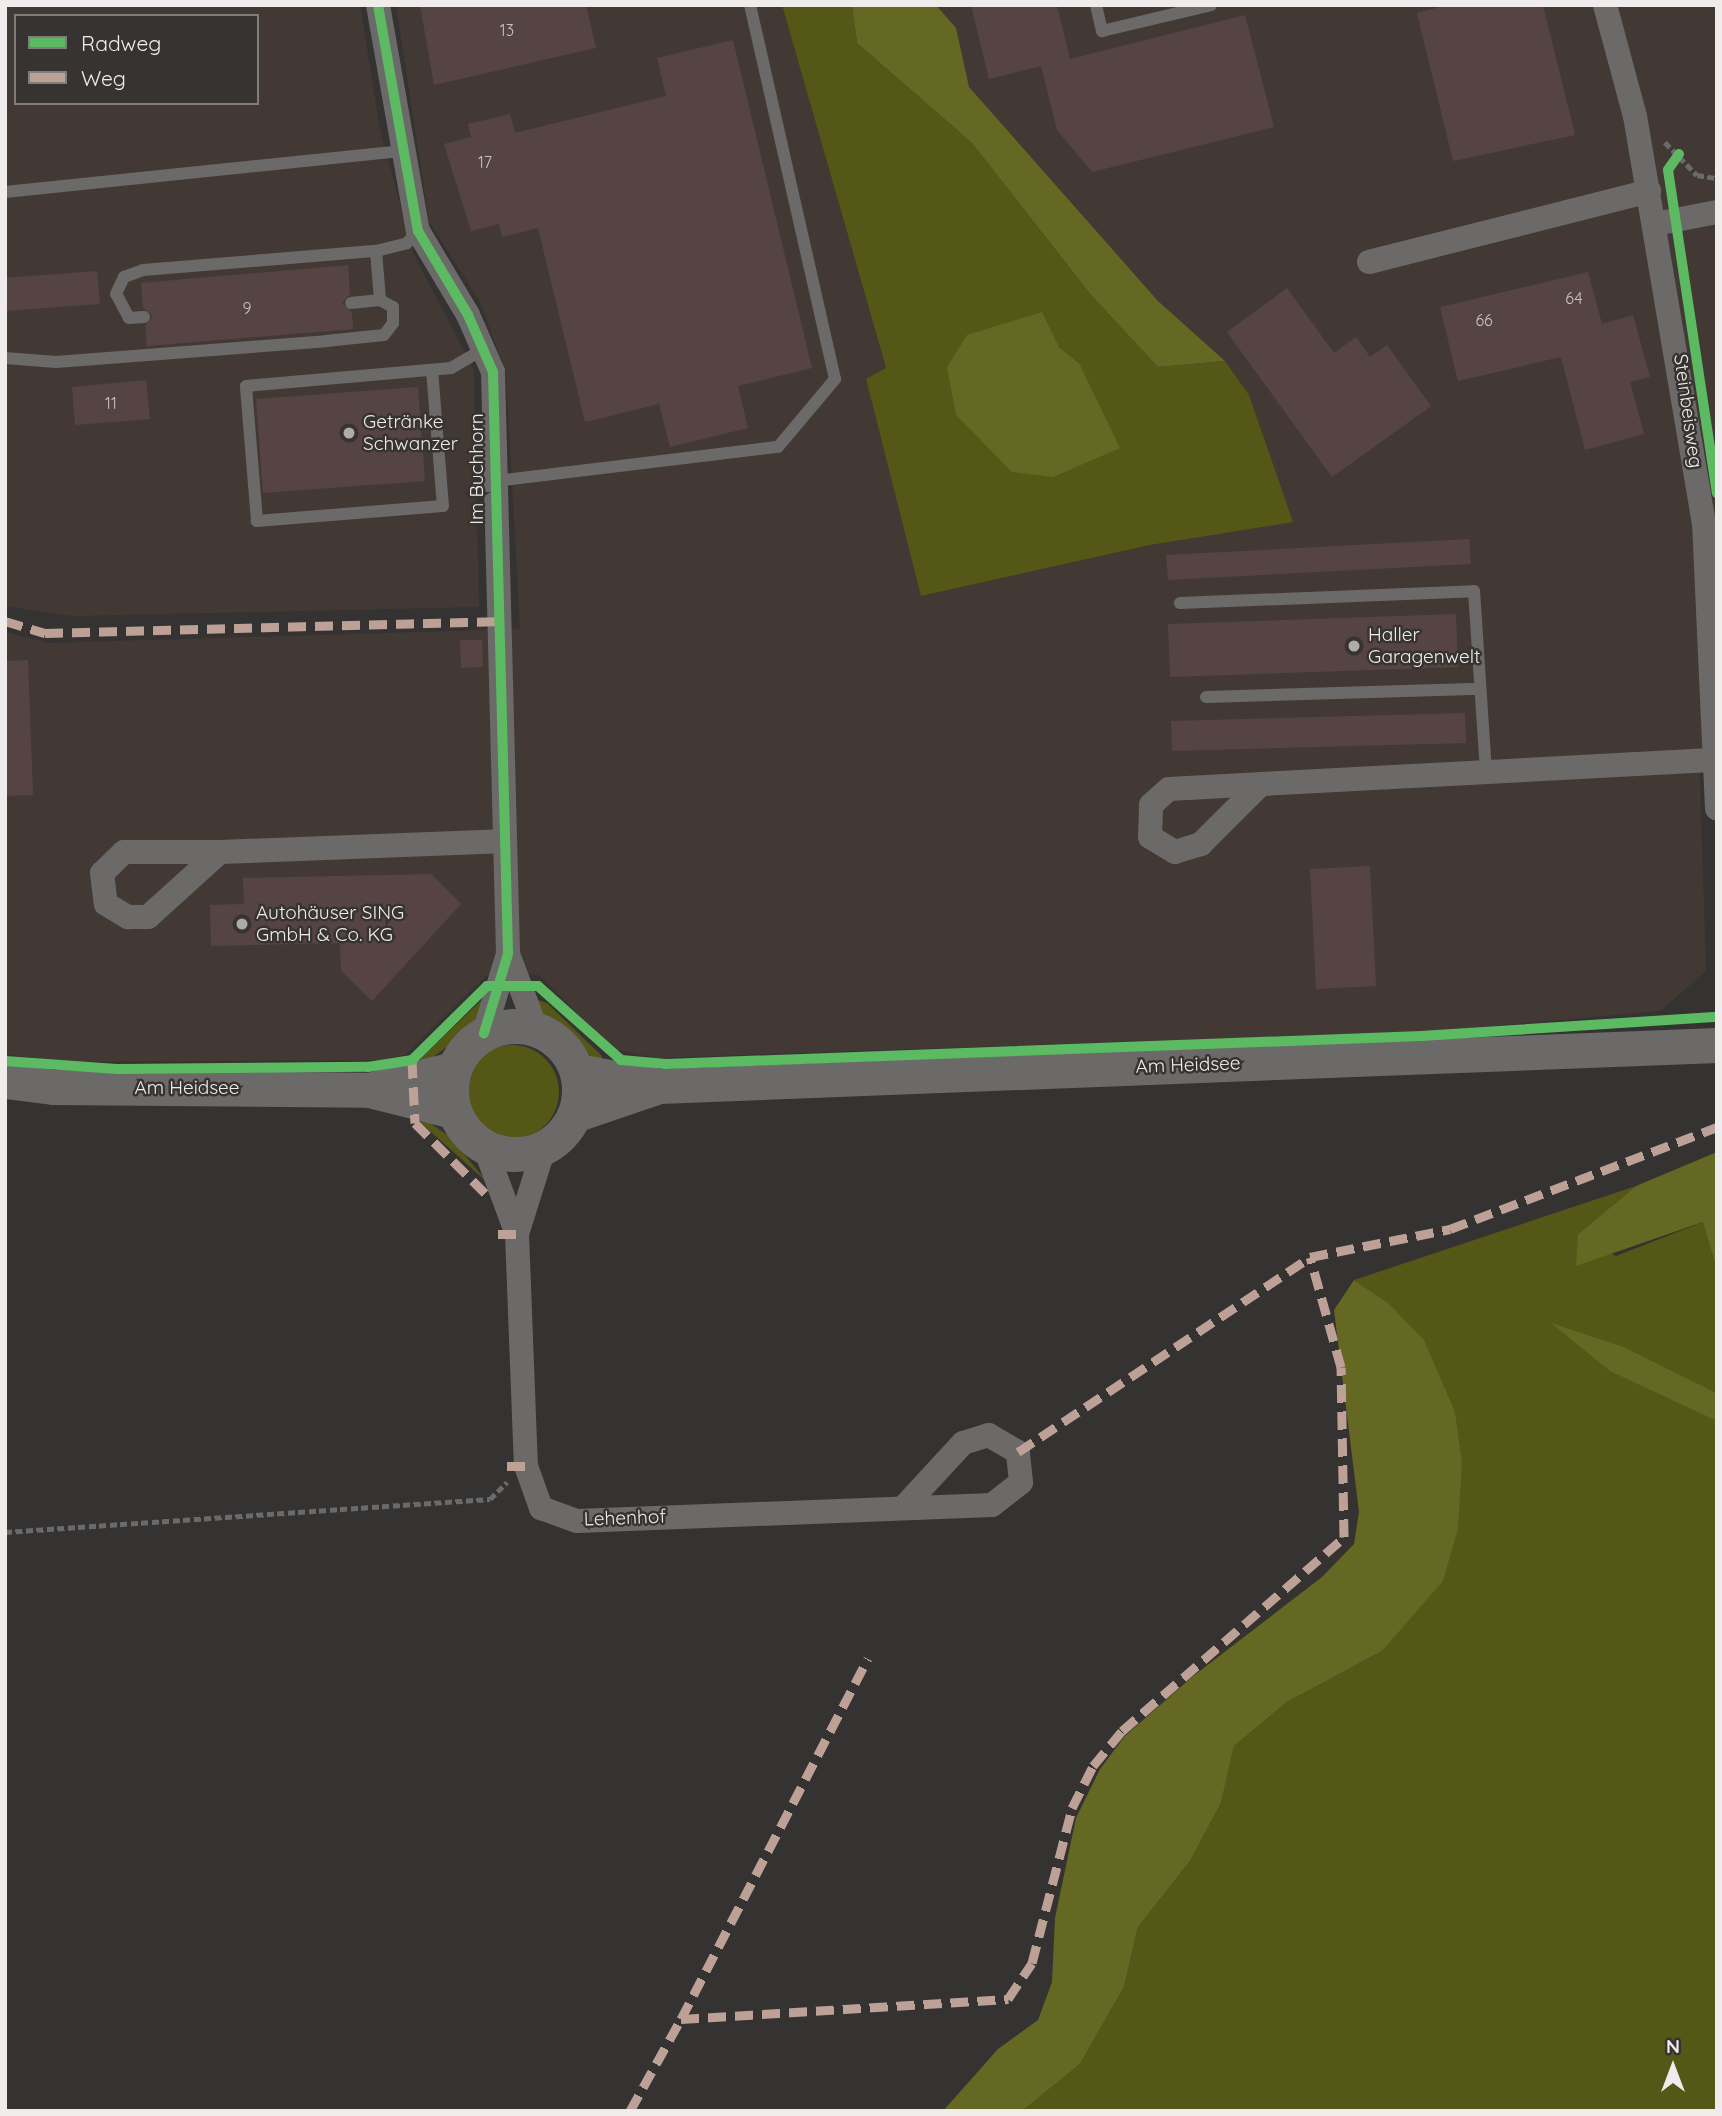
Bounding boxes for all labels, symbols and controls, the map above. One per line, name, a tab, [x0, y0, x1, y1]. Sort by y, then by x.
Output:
legend	[14, 14, 259, 105]
house number: 13	[500, 20, 514, 40]
text: Radweg	[81, 30, 161, 56]
text: Weg	[81, 65, 126, 91]
house number: 17	[478, 152, 492, 172]
house number: 64	[1565, 288, 1583, 308]
house number: 9	[243, 298, 251, 318]
house number: 66	[1475, 310, 1493, 330]
street label: Steinbeisweg	[1669, 353, 1707, 469]
house number: 11	[105, 393, 117, 413]
place label: Getränke Schwanzer	[363, 411, 458, 455]
street label: Im Buchhorn	[466, 413, 488, 525]
marker: Getränke Schwanzer	[341, 425, 357, 441]
place label: Haller Garagenwelt	[1368, 624, 1481, 668]
marker: Haller Garagenwelt	[1346, 638, 1362, 654]
place label: Autohäuser SING GmbH & Co. KG	[256, 902, 404, 946]
marker: Autohäuser SING GmbH & Co. KG	[234, 916, 250, 932]
street label: Am Heidsee	[1135, 1052, 1241, 1078]
street label: Am Heidsee	[134, 1077, 240, 1099]
street label: Lehenhof	[583, 1505, 667, 1531]
north arrow	[1638, 2032, 1708, 2102]
text: N	[1666, 2034, 1680, 2058]

